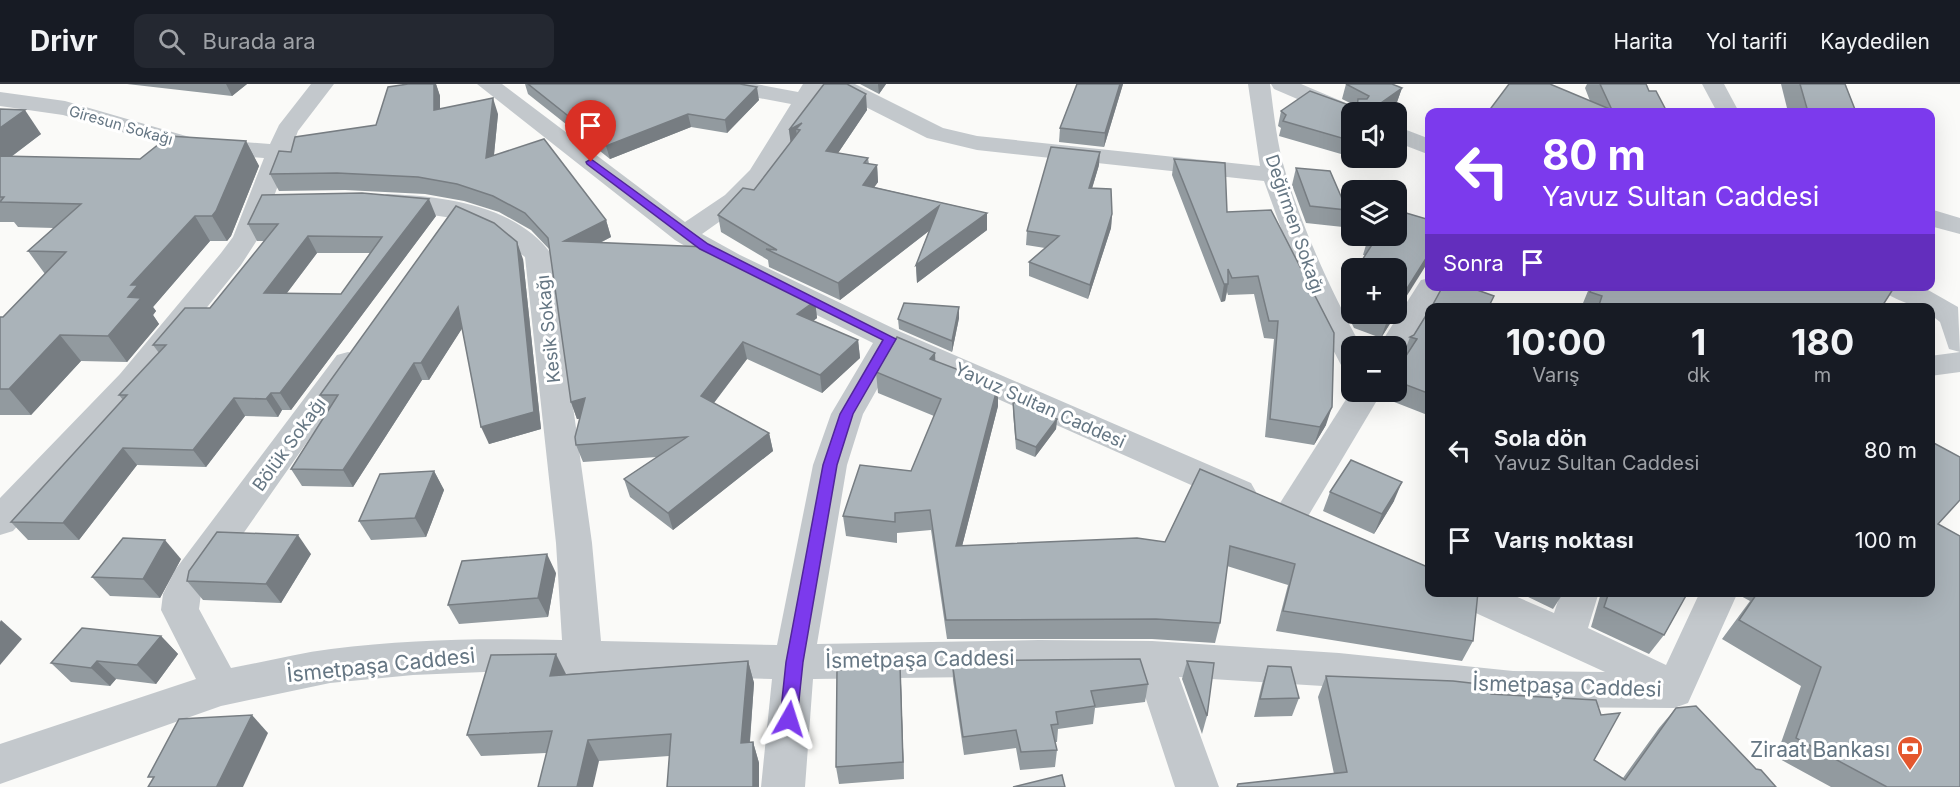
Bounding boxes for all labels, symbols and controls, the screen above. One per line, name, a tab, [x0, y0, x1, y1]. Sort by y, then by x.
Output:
search box	[134, 14, 554, 68]
text: Drivr	[30, 24, 98, 58]
icon: search	[155, 25, 188, 58]
text: Burada ara	[203, 28, 316, 54]
text: Harita	[1614, 29, 1673, 54]
text: Yol tarifi	[1706, 29, 1787, 54]
text: Kaydedilen	[1820, 29, 1930, 54]
pin	[565, 100, 616, 162]
street label: Giresun Sokağı	[67, 101, 175, 149]
map controls	[1341, 102, 1407, 402]
button: sound	[1341, 102, 1407, 168]
icon: arrive	[574, 109, 607, 142]
text: 80 m	[1542, 129, 1646, 180]
icon: left	[1443, 132, 1521, 210]
street label: Değirmen Sokağı	[1261, 152, 1329, 296]
button: layers	[1341, 180, 1407, 246]
text: Yavuz Sultan Caddesi	[1542, 180, 1819, 213]
icon: arrive	[1516, 246, 1549, 279]
text: Sonra	[1443, 250, 1504, 276]
button: +	[1341, 258, 1407, 324]
street label: Kesik Sokağı	[532, 274, 564, 384]
text: 10:00	[1506, 320, 1606, 364]
text: 1	[1691, 320, 1706, 364]
text: 180	[1791, 320, 1854, 364]
button: −	[1341, 336, 1407, 402]
street label: Yavuz Sultan Caddesi	[951, 358, 1129, 452]
text: Varış	[1532, 363, 1580, 387]
text: dk	[1687, 363, 1710, 387]
text: m	[1814, 363, 1831, 387]
street label: Bölük Sokağı	[248, 393, 330, 495]
text: Sola dön	[1494, 425, 1587, 451]
icon: left	[1443, 434, 1476, 467]
text: 80 m	[1864, 437, 1917, 463]
text: Yavuz Sultan Caddesi	[1494, 451, 1699, 475]
icon: arrive	[1443, 524, 1476, 557]
text: Varış noktası	[1494, 527, 1634, 553]
text: 100 m	[1855, 527, 1917, 553]
street label: İsmetpaşa Caddesi	[286, 642, 476, 687]
street label: İsmetpaşa Caddesi	[825, 644, 1015, 673]
street label: İsmetpaşa Caddesi	[1472, 669, 1662, 702]
position arrow	[757, 687, 821, 751]
bank icon: Ziraat Bankası	[1895, 734, 1925, 772]
place label: Ziraat Bankası	[1750, 737, 1890, 762]

